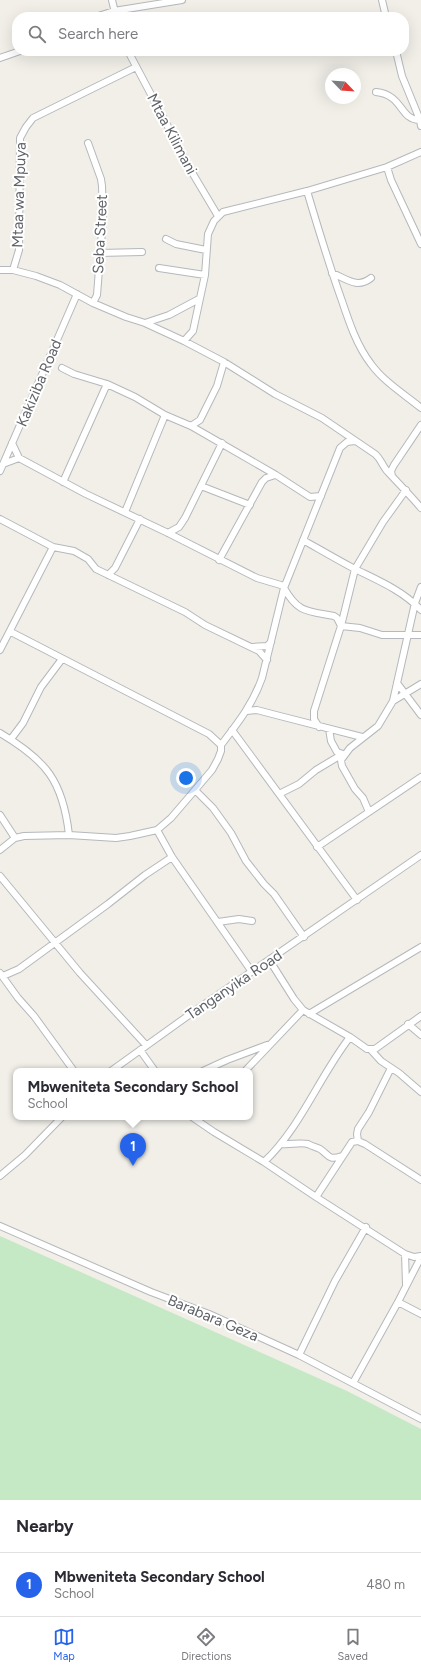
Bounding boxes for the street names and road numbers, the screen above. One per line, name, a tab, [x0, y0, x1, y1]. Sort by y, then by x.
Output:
street label: Mtaa Kilimani	[143, 90, 201, 178]
street label: Mtaa wa Mpuya	[8, 142, 30, 248]
street label: Seba Street	[89, 193, 111, 274]
street label: Kakiziba Road	[13, 337, 65, 429]
street label: Tanganyika Road	[182, 946, 286, 1024]
street label: Barabara Geza	[165, 1291, 261, 1345]

